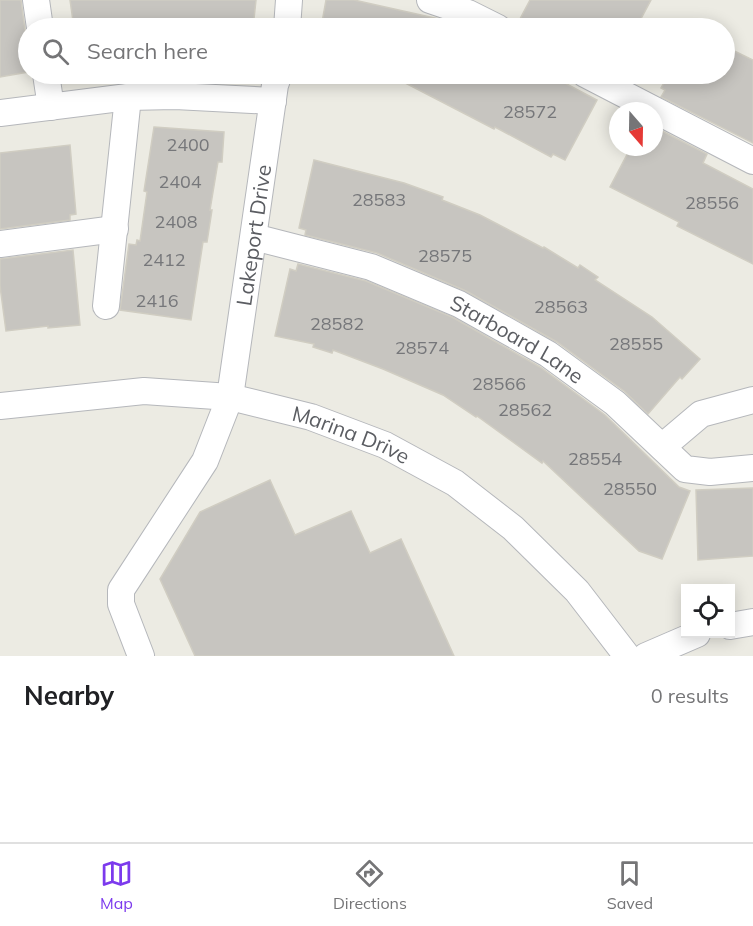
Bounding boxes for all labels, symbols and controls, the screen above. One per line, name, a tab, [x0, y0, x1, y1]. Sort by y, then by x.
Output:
search box	[18, 18, 735, 84]
icon: search	[39, 35, 72, 68]
text: Search here	[87, 37, 208, 65]
house number: 28572	[503, 100, 557, 123]
north arrow	[609, 102, 663, 156]
house number: 2400	[166, 133, 210, 156]
street label: Lakeport Drive	[230, 163, 276, 307]
house number: 2404	[158, 170, 202, 193]
house number: 28583	[352, 188, 406, 211]
house number: 28556	[685, 191, 739, 214]
house number: 2408	[154, 210, 198, 233]
house number: 28575	[418, 244, 472, 267]
house number: 2412	[142, 248, 186, 271]
house number: 2416	[135, 289, 179, 312]
street label: Starboard Lane	[447, 289, 589, 389]
house number: 28563	[534, 295, 588, 318]
house number: 28582	[310, 312, 364, 335]
house number: 28555	[609, 332, 663, 355]
house number: 28574	[395, 336, 449, 359]
house number: 28566	[472, 372, 526, 395]
house number: 28562	[498, 398, 552, 421]
street label: Marina Drive	[290, 400, 415, 469]
house number: 28554	[568, 447, 622, 470]
house number: 28550	[603, 477, 657, 500]
map controls	[681, 584, 735, 638]
button: locate	[681, 584, 735, 638]
text: Nearby	[24, 679, 114, 712]
text: 0 results	[651, 683, 729, 708]
tab: Map	[100, 857, 133, 913]
tab: Directions	[333, 857, 407, 913]
tab: Saved	[607, 857, 653, 913]

